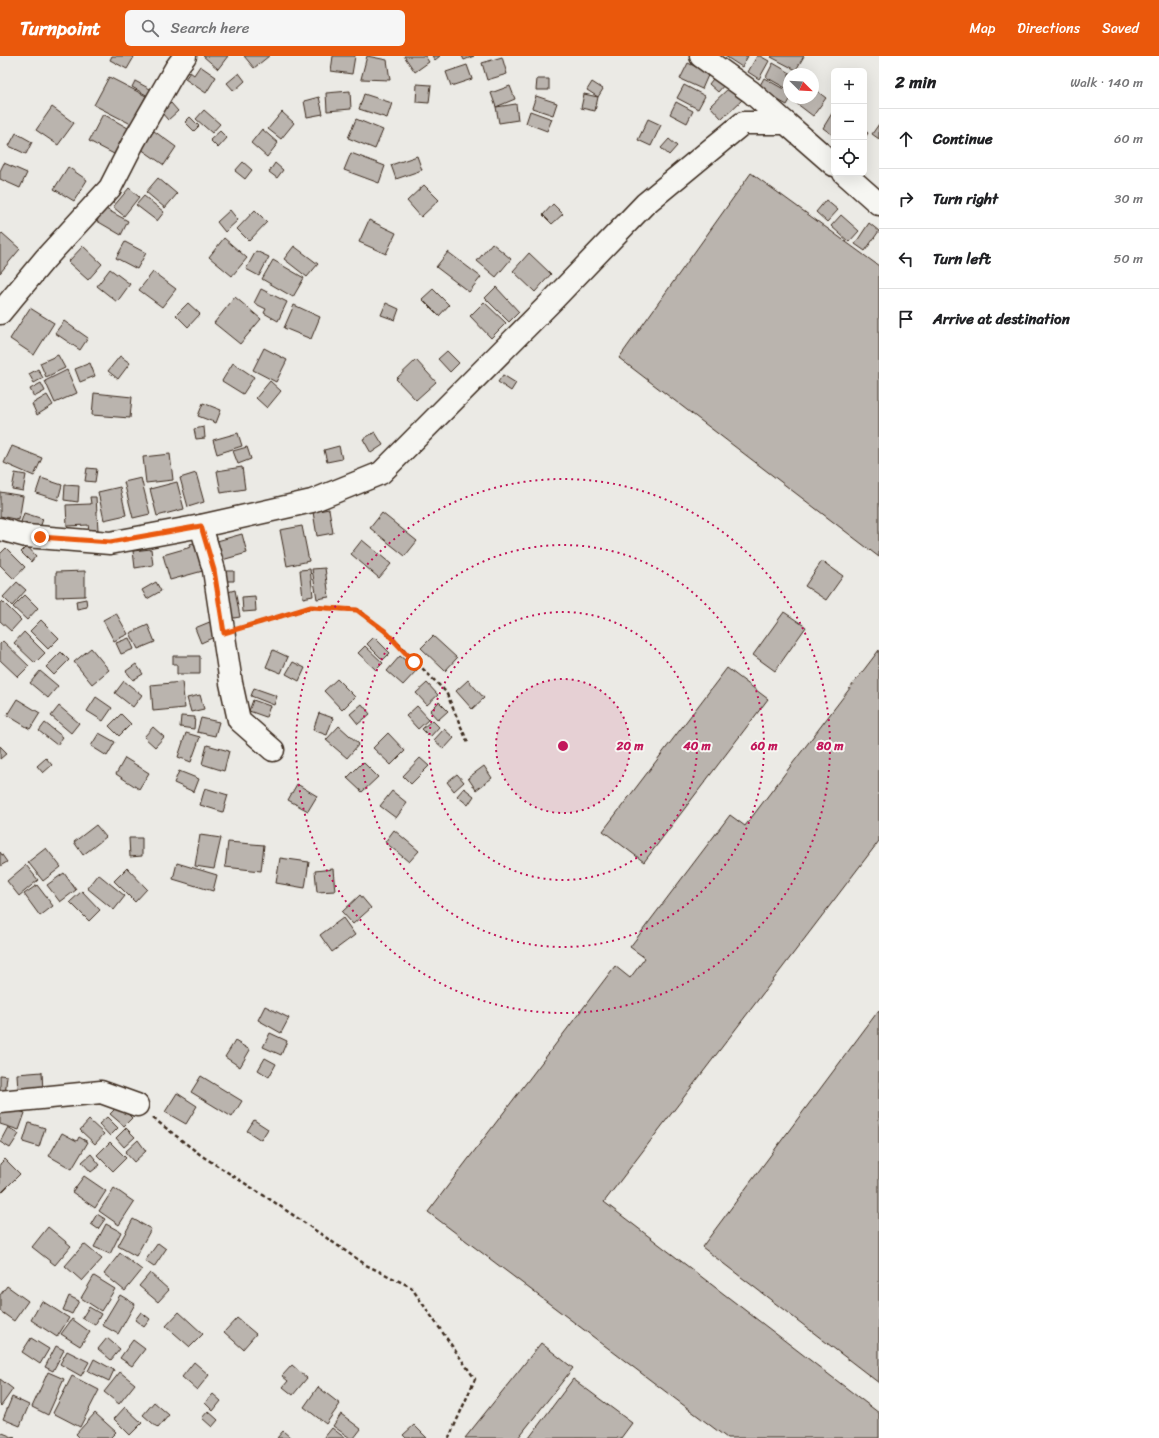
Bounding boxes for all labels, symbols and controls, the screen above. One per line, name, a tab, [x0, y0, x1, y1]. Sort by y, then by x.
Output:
search box	[125, 10, 405, 46]
text: Turnpoint	[20, 12, 101, 45]
text: Search here	[171, 15, 250, 41]
text: Map	[969, 16, 995, 41]
text: Directions	[1017, 16, 1080, 41]
text: Saved	[1102, 16, 1139, 41]
icon: search	[139, 17, 161, 39]
text: 2 min	[895, 67, 936, 97]
north arrow	[783, 68, 819, 104]
map controls	[831, 68, 867, 176]
button: +	[831, 68, 867, 104]
text: Walk · 140 m	[1070, 71, 1143, 94]
button: −	[831, 104, 867, 140]
text: Continue	[933, 126, 993, 152]
text: 60 m	[1114, 127, 1143, 150]
icon: ahead	[895, 128, 917, 150]
button: locate	[831, 140, 867, 176]
text: Turn right	[933, 186, 998, 212]
text: 30 m	[1114, 187, 1143, 210]
icon: right	[895, 188, 917, 210]
text: Turn left	[933, 246, 991, 272]
text: 50 m	[1113, 247, 1143, 270]
icon: left	[895, 248, 917, 270]
text: Arrive at destination	[933, 306, 1070, 332]
icon: arrive	[895, 308, 917, 330]
route end	[31, 528, 49, 546]
route start	[405, 653, 423, 671]
text: 20 m	[616, 735, 644, 757]
text: 40 m	[682, 735, 711, 757]
text: 60 m	[750, 735, 778, 757]
text: 80 m	[815, 735, 844, 757]
centre of rings	[556, 739, 570, 753]

